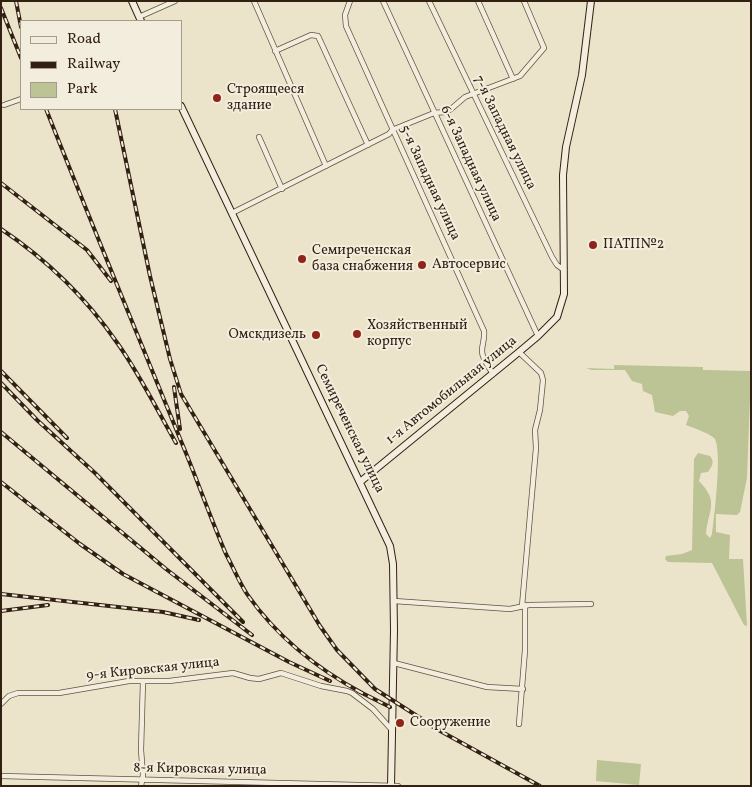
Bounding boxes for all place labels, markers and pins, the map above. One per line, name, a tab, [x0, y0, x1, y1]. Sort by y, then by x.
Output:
place label: Строящееся здание	[227, 82, 304, 114]
marker: Строящееся здание	[211, 92, 223, 104]
place label: ПАТП№2	[603, 237, 664, 253]
marker: ПАТП№2	[587, 239, 599, 251]
place label: Семиреченская база снабжения	[312, 243, 413, 276]
marker: Семиреченская база снабжения	[296, 253, 308, 265]
place label: Автосервис	[432, 257, 506, 273]
marker: Автосервис	[416, 259, 428, 271]
place label: Хозяйственный корпус	[367, 318, 468, 351]
place label: Омскдизель	[229, 327, 306, 343]
marker: Хозяйственный корпус	[351, 328, 363, 340]
marker: Омскдизель	[310, 329, 322, 341]
place label: Сооружение	[410, 715, 491, 731]
marker: Сооружение	[394, 717, 406, 729]

